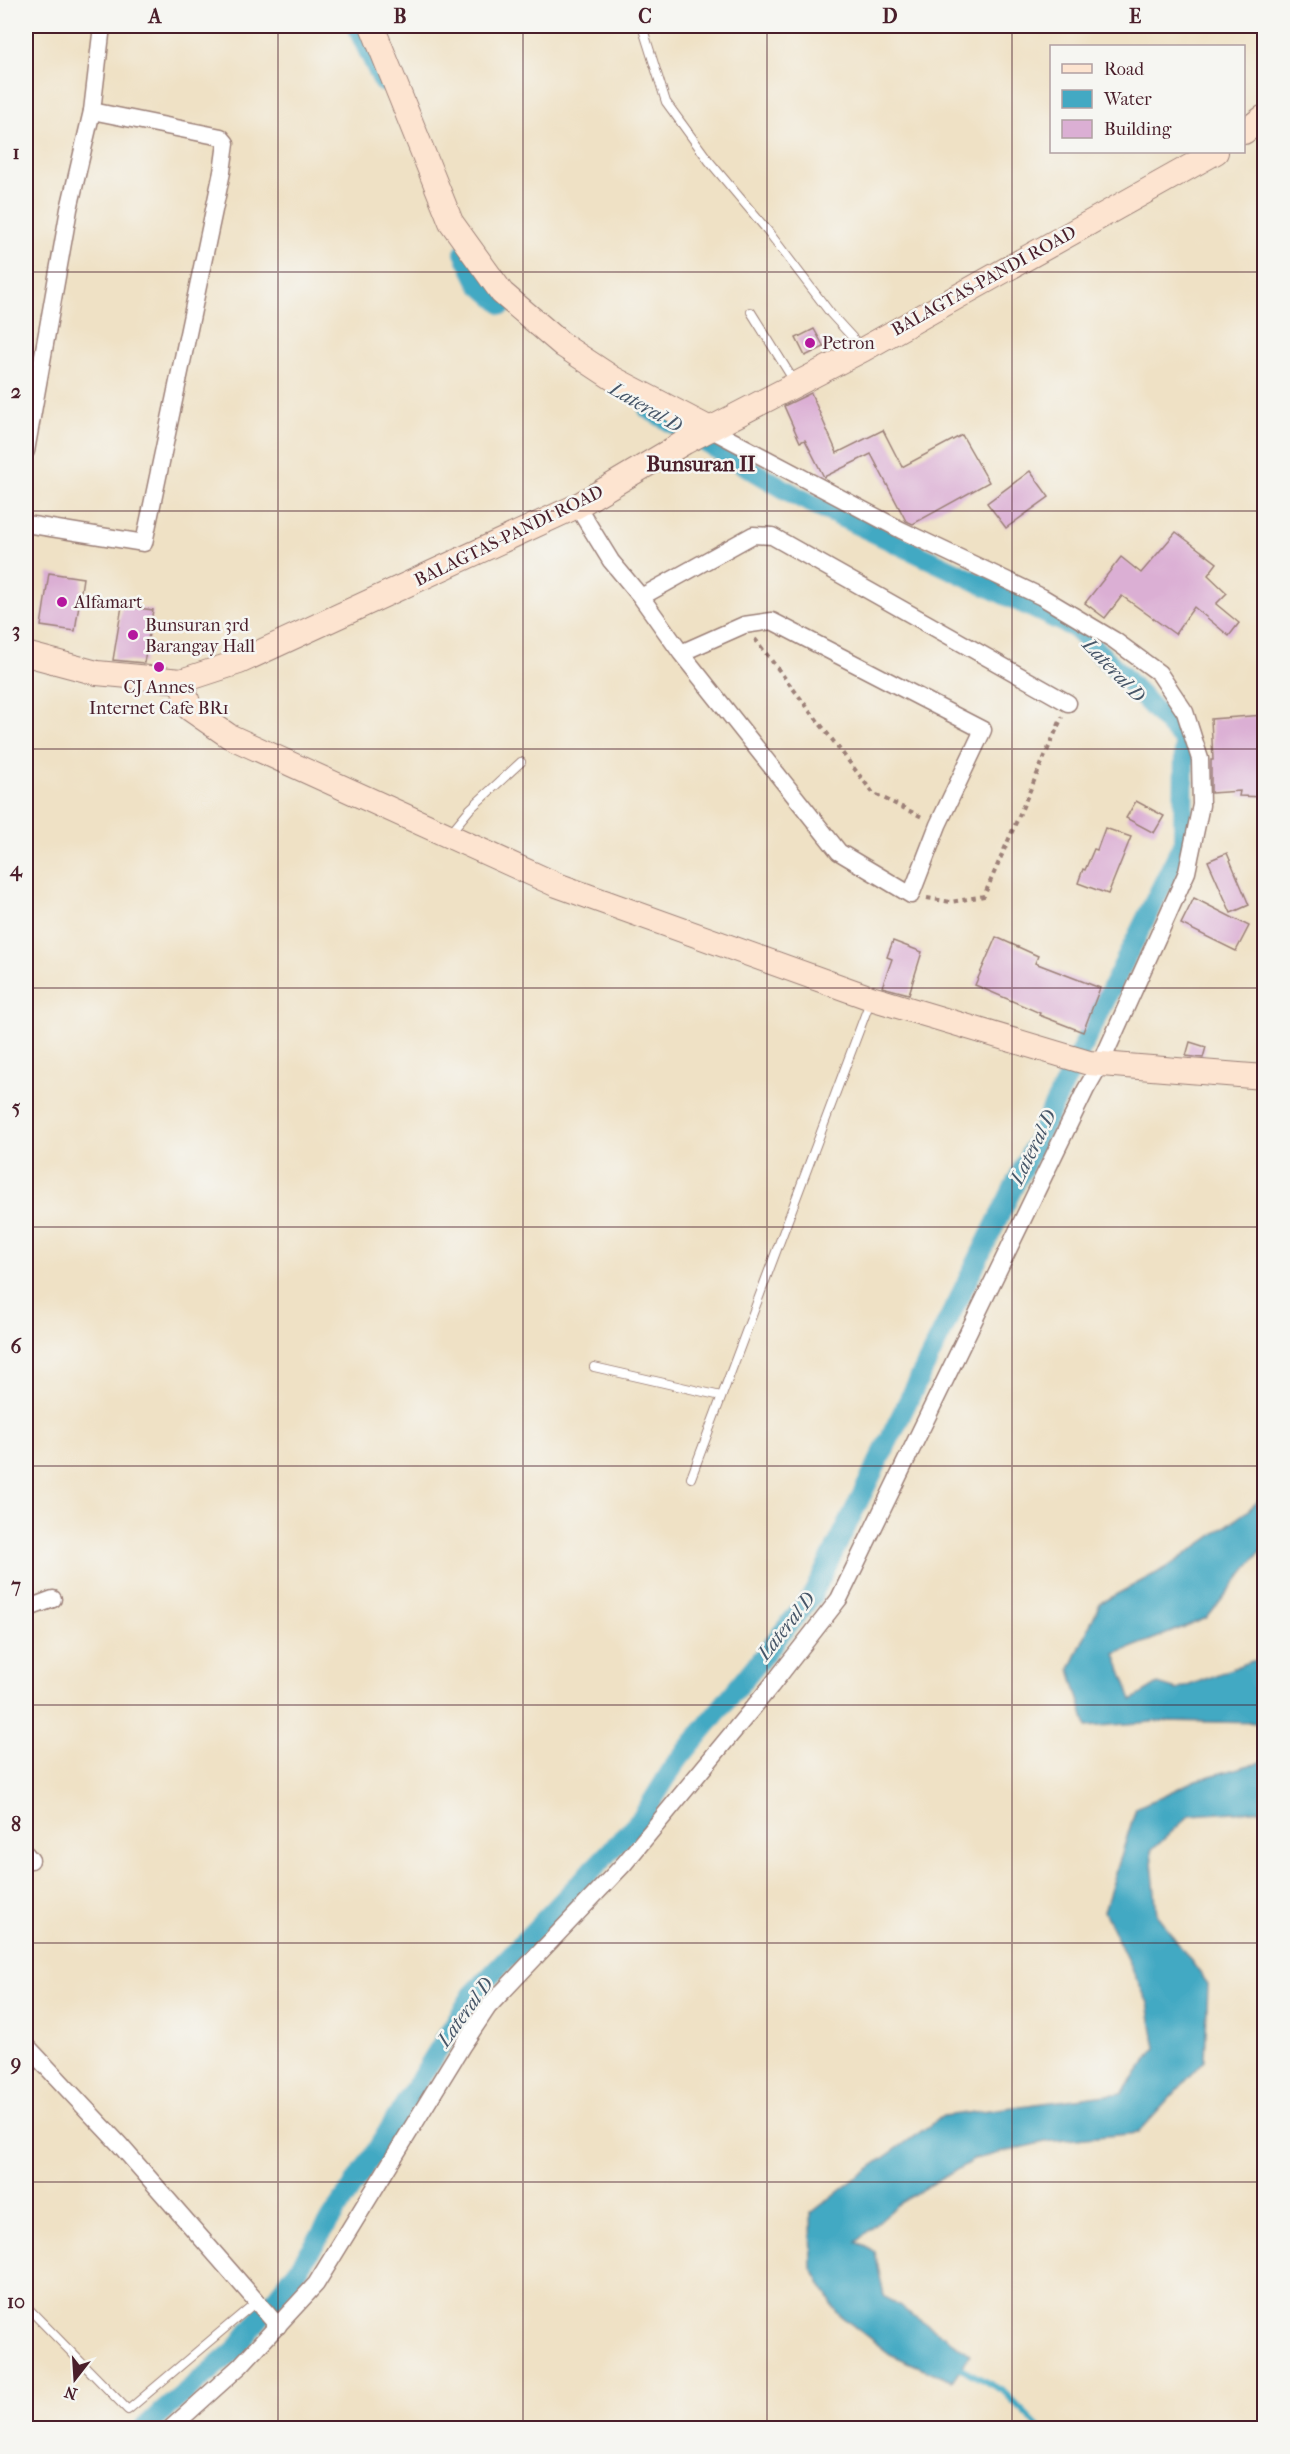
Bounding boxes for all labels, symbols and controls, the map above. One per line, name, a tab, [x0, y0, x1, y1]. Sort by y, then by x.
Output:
text: A	[147, 5, 163, 28]
text: B	[393, 5, 407, 28]
text: C	[638, 5, 652, 28]
text: D	[882, 5, 898, 28]
text: E	[1129, 5, 1141, 28]
legend	[1050, 45, 1245, 153]
text: Road	[1104, 59, 1144, 80]
text: Water	[1103, 89, 1152, 110]
text: Building	[1104, 119, 1172, 140]
text: 1	[12, 141, 20, 164]
street label: BALAGTAS-PANDI ROAD	[888, 221, 1080, 341]
place label: Petron	[822, 333, 875, 354]
marker: Petron	[803, 336, 817, 350]
water label: Lateral D	[604, 376, 687, 437]
text: 2	[11, 380, 21, 403]
district label: Bunsuran II	[646, 452, 756, 476]
street label: BALAGTAS-PANDI ROAD	[411, 481, 607, 591]
place label: Alfamart	[73, 592, 143, 613]
marker: Alfamart	[55, 595, 69, 609]
place label: Bunsuran 3rd Barangay Hall	[145, 615, 255, 657]
text: 3	[12, 619, 20, 642]
marker: Bunsuran 3rd Barangay Hall	[126, 628, 140, 642]
water label: Lateral D	[1076, 632, 1150, 707]
marker: CJ Annes Internet Cafe BR1	[152, 660, 166, 674]
place label: CJ Annes Internet Cafe BR1	[89, 677, 229, 719]
text: 4	[9, 858, 23, 882]
text: 5	[12, 1096, 21, 1119]
water label: Lateral D	[1004, 1106, 1061, 1190]
text: 6	[11, 1335, 23, 1358]
text: 7	[10, 1574, 21, 1597]
water label: Lateral D	[751, 1587, 820, 1666]
text: 8	[11, 1813, 21, 1836]
water label: Lateral D	[431, 1972, 498, 2053]
text: 9	[10, 2052, 21, 2075]
text: 10	[7, 2290, 25, 2313]
north arrow	[45, 2349, 105, 2409]
text: N	[61, 2382, 79, 2404]

